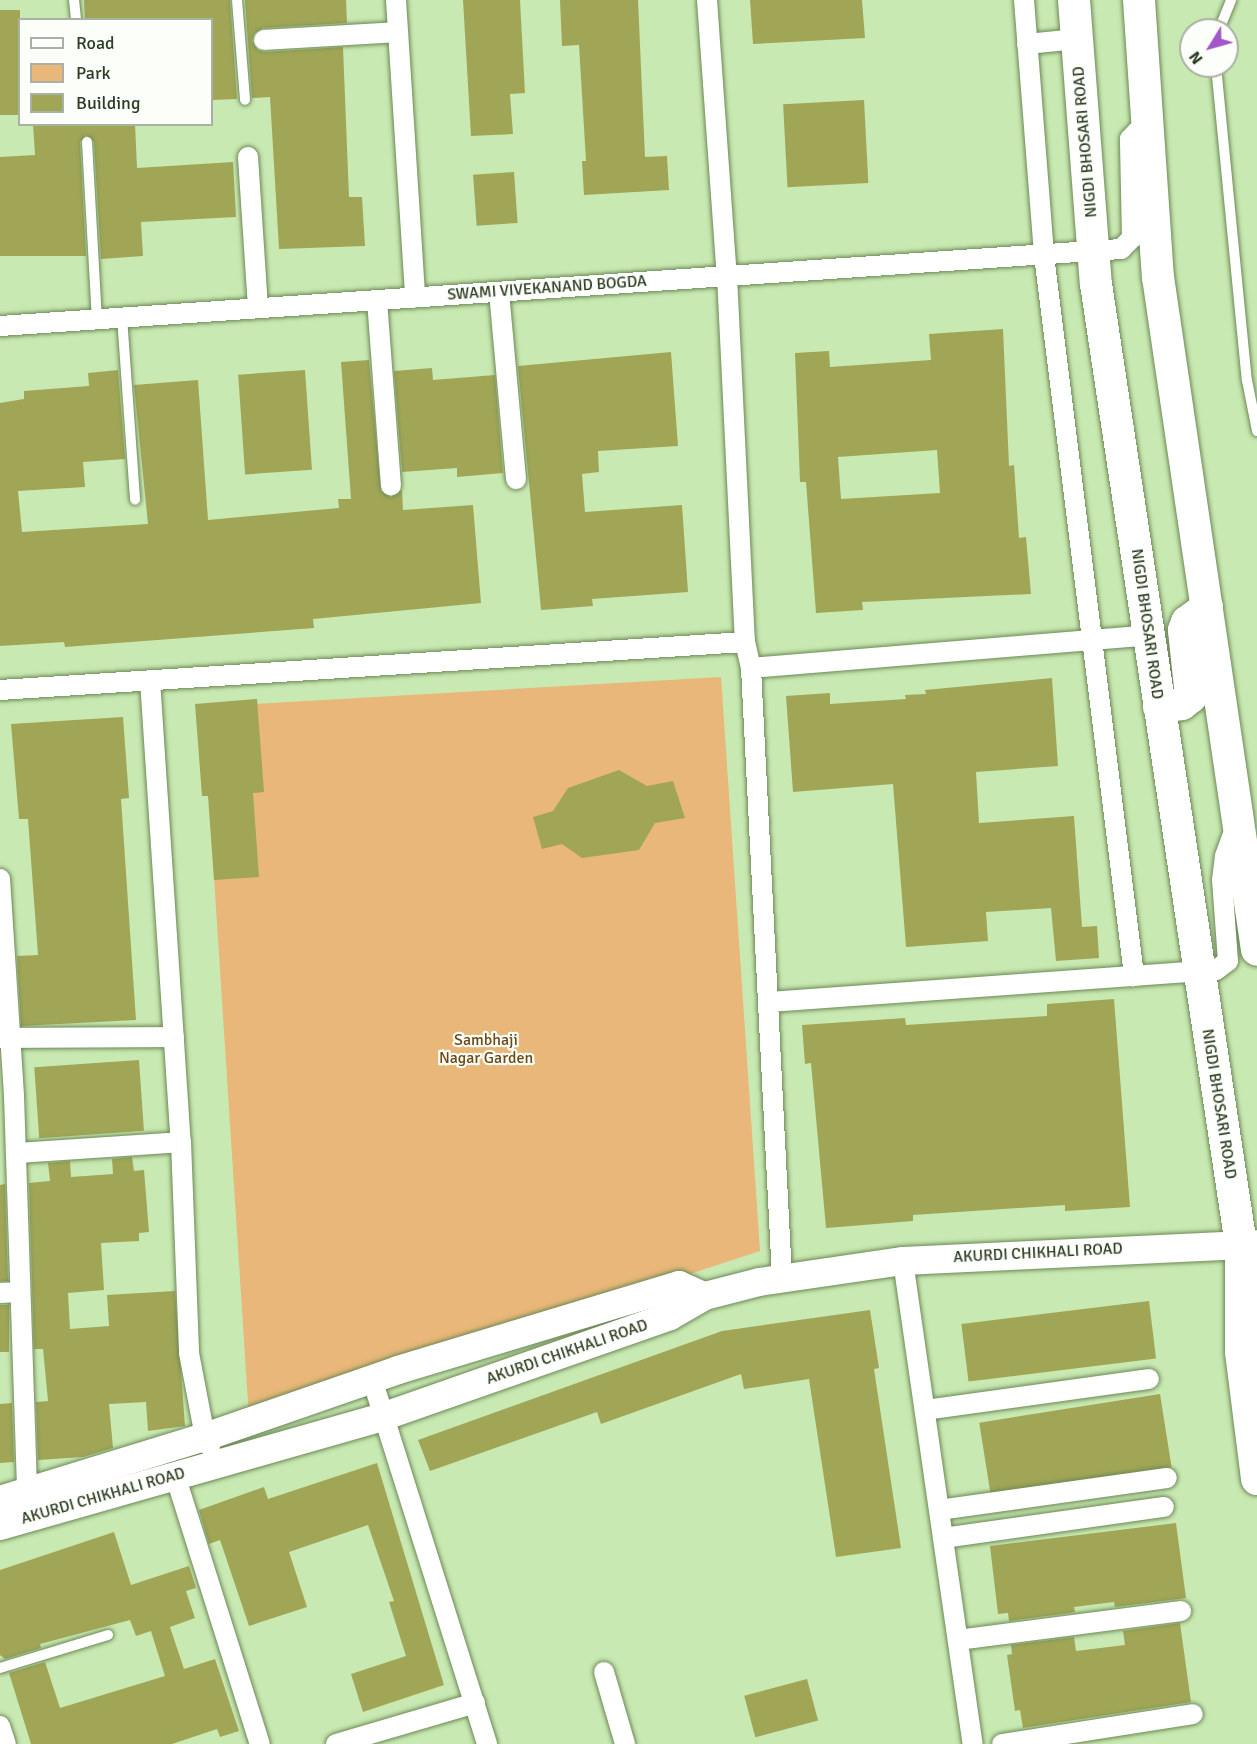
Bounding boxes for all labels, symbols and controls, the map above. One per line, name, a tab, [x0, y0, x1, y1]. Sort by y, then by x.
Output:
legend	[18, 18, 213, 126]
north arrow	[1179, 18, 1239, 78]
text: Road	[76, 32, 115, 54]
text: N	[1185, 47, 1208, 68]
text: Park	[76, 62, 111, 84]
street label: NIGDI BHOSARI ROAD	[1069, 66, 1101, 218]
text: Building	[76, 92, 140, 114]
street label: SWAMI VIVEKANAND BOGDA	[447, 271, 647, 305]
street label: NIGDI BHOSARI ROAD	[1127, 548, 1167, 700]
street label: NIGDI BHOSARI ROAD	[1198, 1028, 1240, 1180]
park label: Sambhaji Nagar Garden	[439, 1030, 533, 1068]
street label: AKURDI CHIKHALI ROAD	[953, 1239, 1123, 1267]
street label: AKURDI CHIKHALI ROAD	[484, 1315, 650, 1389]
street label: AKURDI CHIKHALI ROAD	[19, 1463, 187, 1529]

